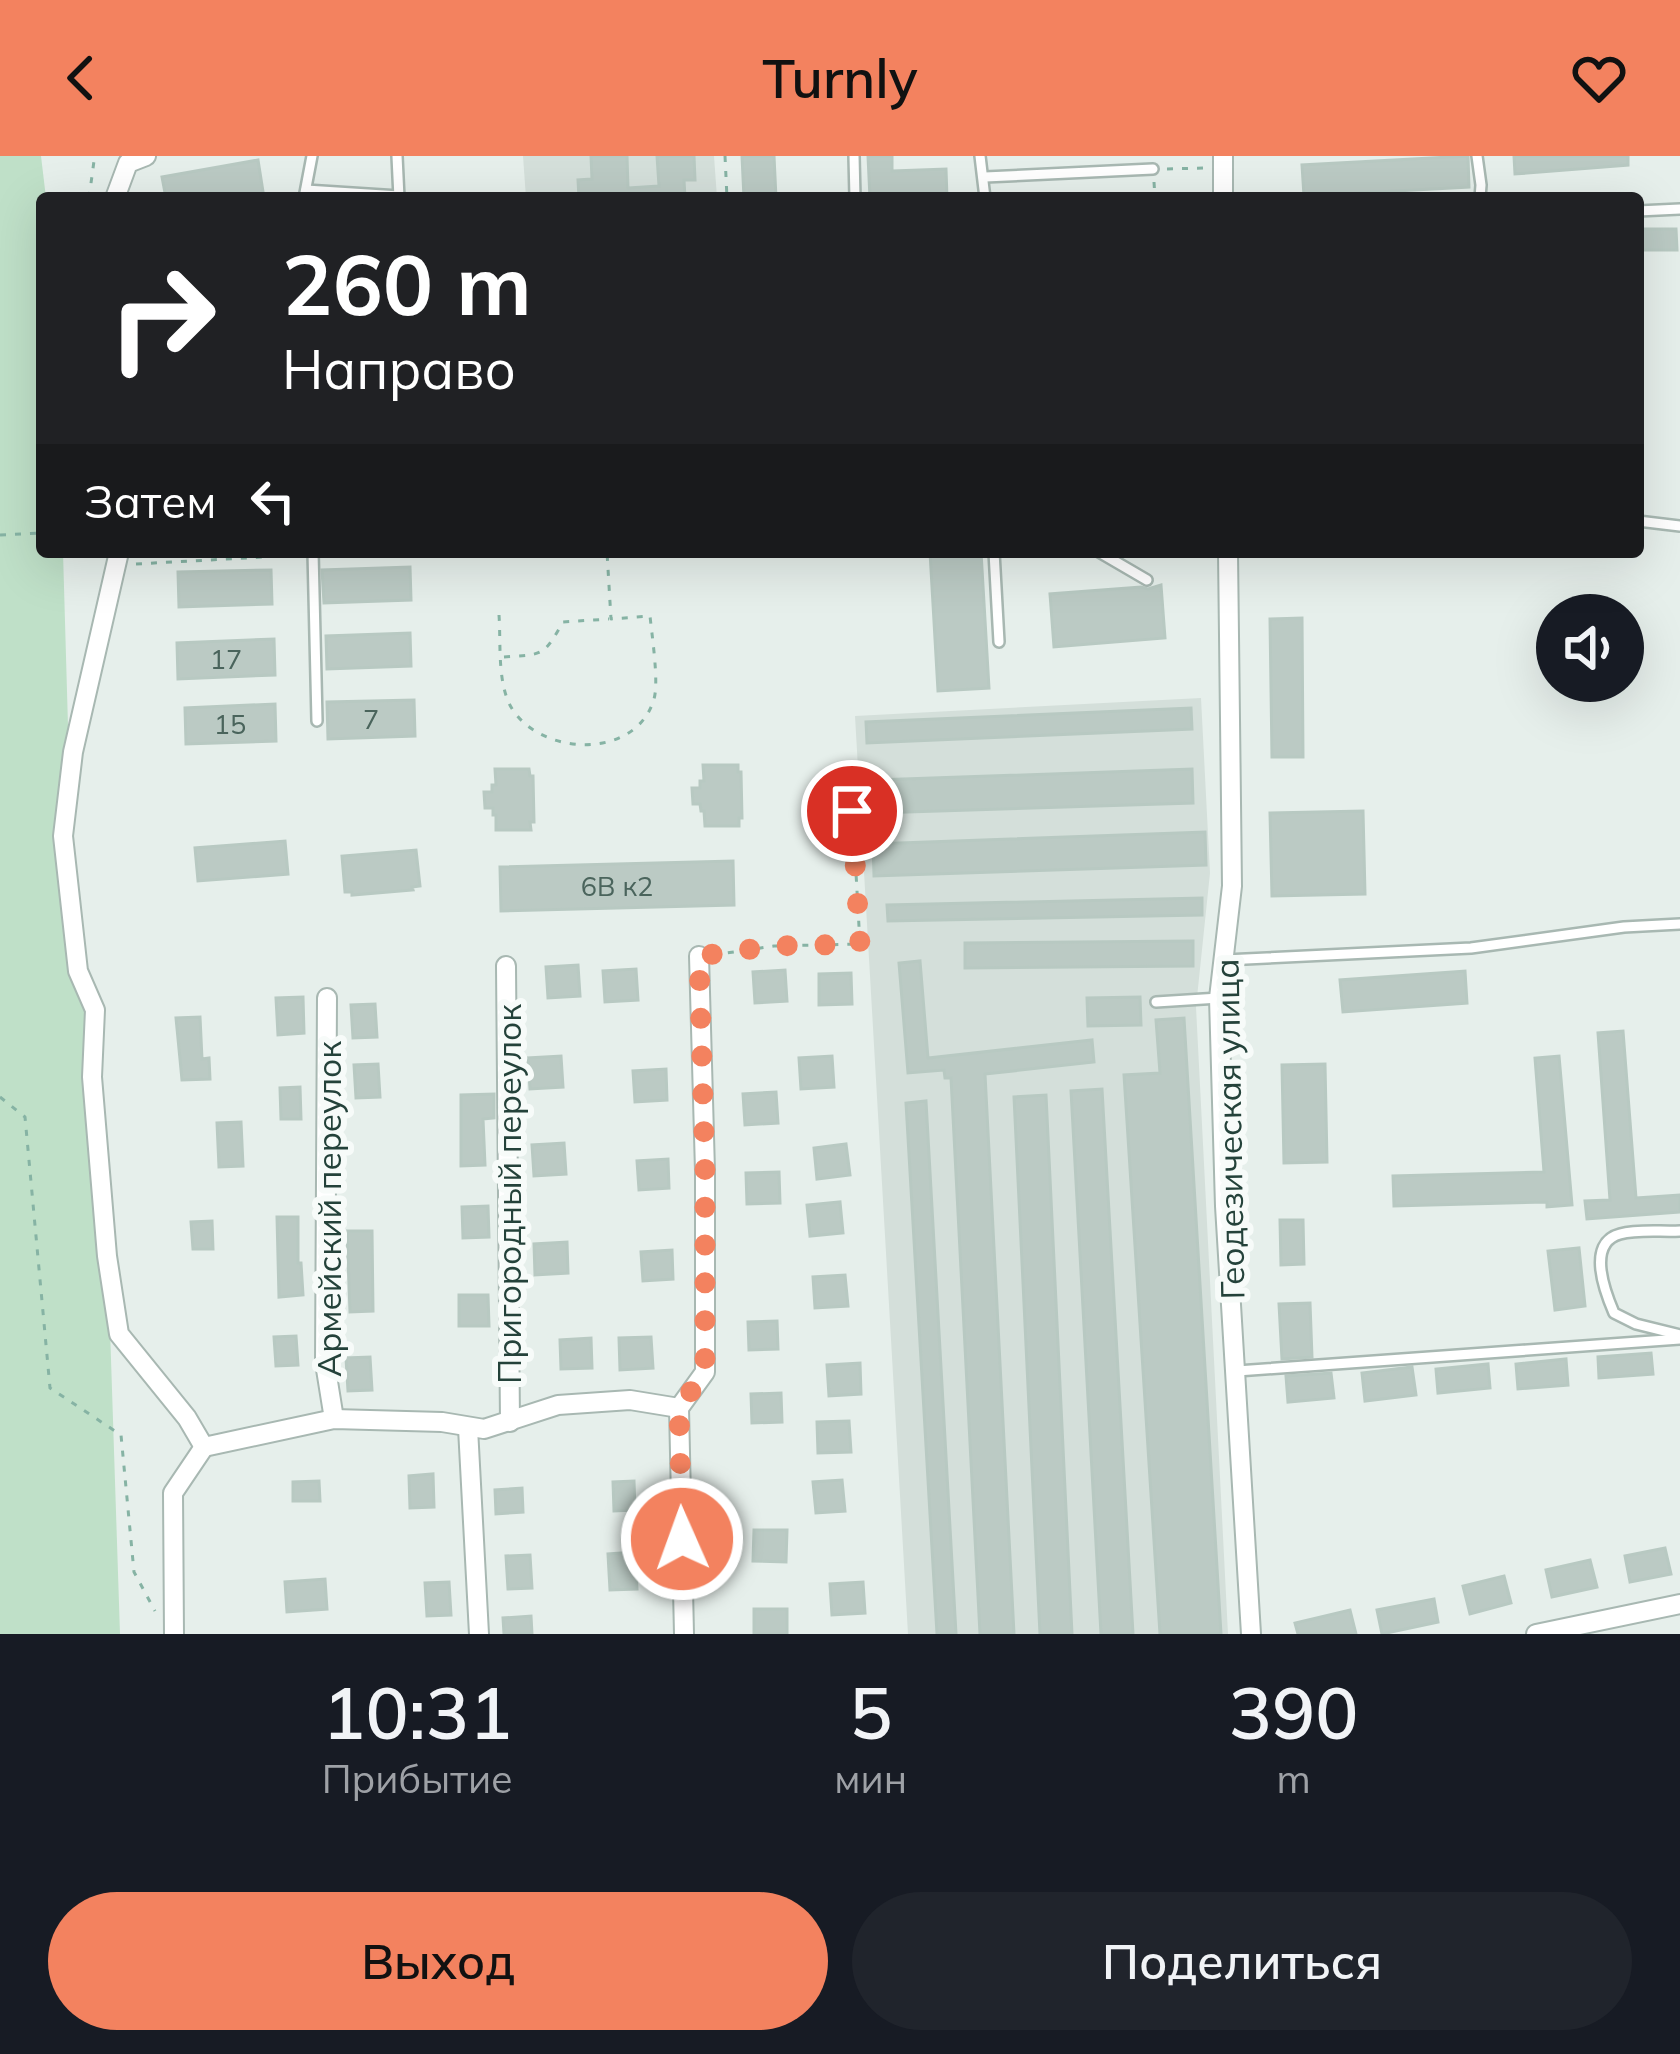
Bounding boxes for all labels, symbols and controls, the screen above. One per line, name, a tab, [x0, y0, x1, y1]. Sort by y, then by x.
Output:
text: Turnly	[762, 44, 918, 112]
icon: back	[48, 45, 114, 111]
icon: heart	[1566, 45, 1632, 111]
text: 260 m	[282, 231, 532, 336]
icon: right	[84, 240, 240, 396]
text: Направо	[282, 335, 516, 403]
icon: left	[240, 468, 306, 534]
text: Затем	[84, 473, 216, 529]
map controls	[1536, 594, 1644, 702]
button: sound	[1536, 594, 1644, 702]
house number: 17	[210, 642, 242, 676]
house number: 7	[363, 702, 379, 736]
house number: 15	[214, 707, 246, 741]
pin	[801, 760, 903, 862]
icon: arrive	[819, 778, 885, 844]
house number: 6В к2	[581, 869, 653, 903]
street label: Геодезическая улица	[1206, 958, 1252, 1300]
street label: Пригородный переулок	[488, 1004, 529, 1384]
street label: Армейский переулок	[308, 1041, 349, 1377]
position arrow	[619, 1476, 745, 1602]
text: 10:31	[322, 1667, 512, 1757]
text: 5	[849, 1667, 892, 1757]
text: 390	[1229, 1667, 1358, 1757]
text: Прибытие	[322, 1754, 513, 1803]
text: мин	[834, 1754, 907, 1803]
text: m	[1276, 1754, 1311, 1803]
button: Выход	[48, 1892, 828, 2030]
button: Поделиться	[852, 1892, 1632, 2030]

